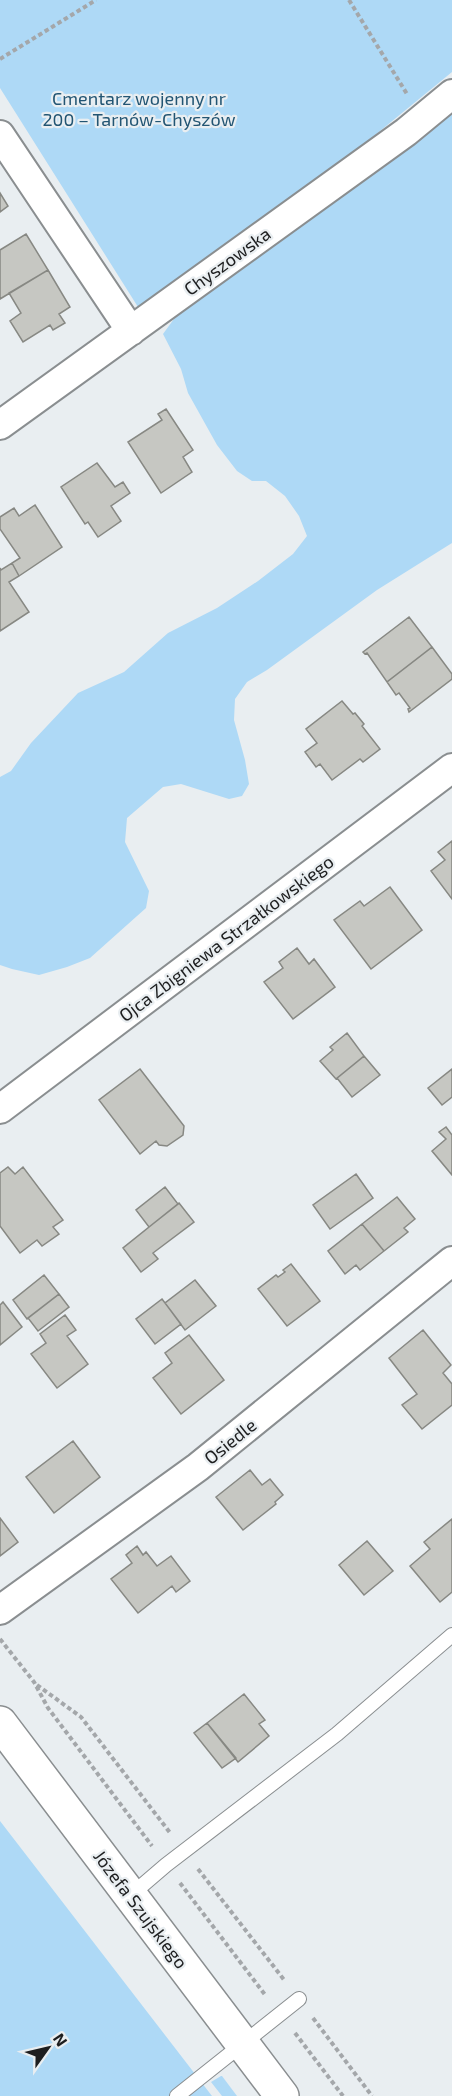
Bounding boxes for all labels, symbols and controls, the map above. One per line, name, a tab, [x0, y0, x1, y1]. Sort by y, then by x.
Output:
park label: Cmentarz wojenny nr 200 – Tarnów-Chyszów	[42, 87, 236, 130]
street label: Chyszowska	[179, 222, 275, 300]
street label: Ojca Zbigniewa Strzałkowskiego	[114, 850, 338, 1026]
street label: Osiedle	[200, 1413, 260, 1469]
street label: Józefa Szujskiego	[89, 1845, 193, 1973]
north arrow	[18, 2018, 78, 2078]
text: N	[50, 2029, 72, 2049]

